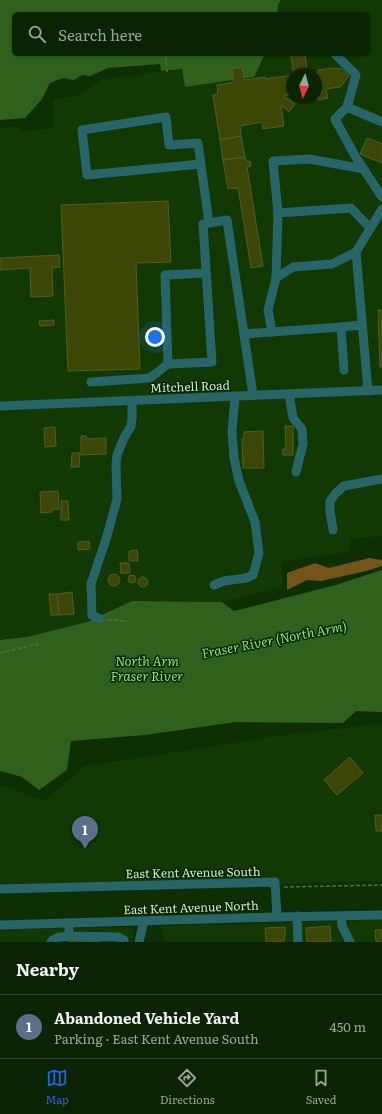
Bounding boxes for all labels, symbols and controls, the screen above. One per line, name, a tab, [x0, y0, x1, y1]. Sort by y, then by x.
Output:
search box	[12, 12, 370, 56]
icon: search	[26, 23, 48, 45]
text: Search here	[58, 23, 142, 46]
north arrow	[286, 68, 322, 104]
your location	[145, 327, 165, 347]
street label: Mitchell Road	[150, 376, 231, 396]
water label: Fraser River (North Arm)	[200, 616, 348, 662]
water label: North Arm Fraser River	[111, 651, 183, 685]
pin: 1	[72, 816, 98, 849]
street label: East Kent Avenue South	[125, 862, 261, 882]
street label: East Kent Avenue North	[123, 896, 259, 918]
text: Nearby	[16, 956, 79, 981]
text: Abandoned Vehicle Yard	[54, 1006, 239, 1029]
text: 1	[26, 1017, 32, 1036]
text: 450 m	[330, 1017, 366, 1036]
text: Parking · East Kent Avenue South	[54, 1029, 259, 1048]
tab: Map	[45, 1067, 69, 1107]
tab: Directions	[160, 1067, 215, 1107]
tab: Saved	[306, 1067, 336, 1107]

